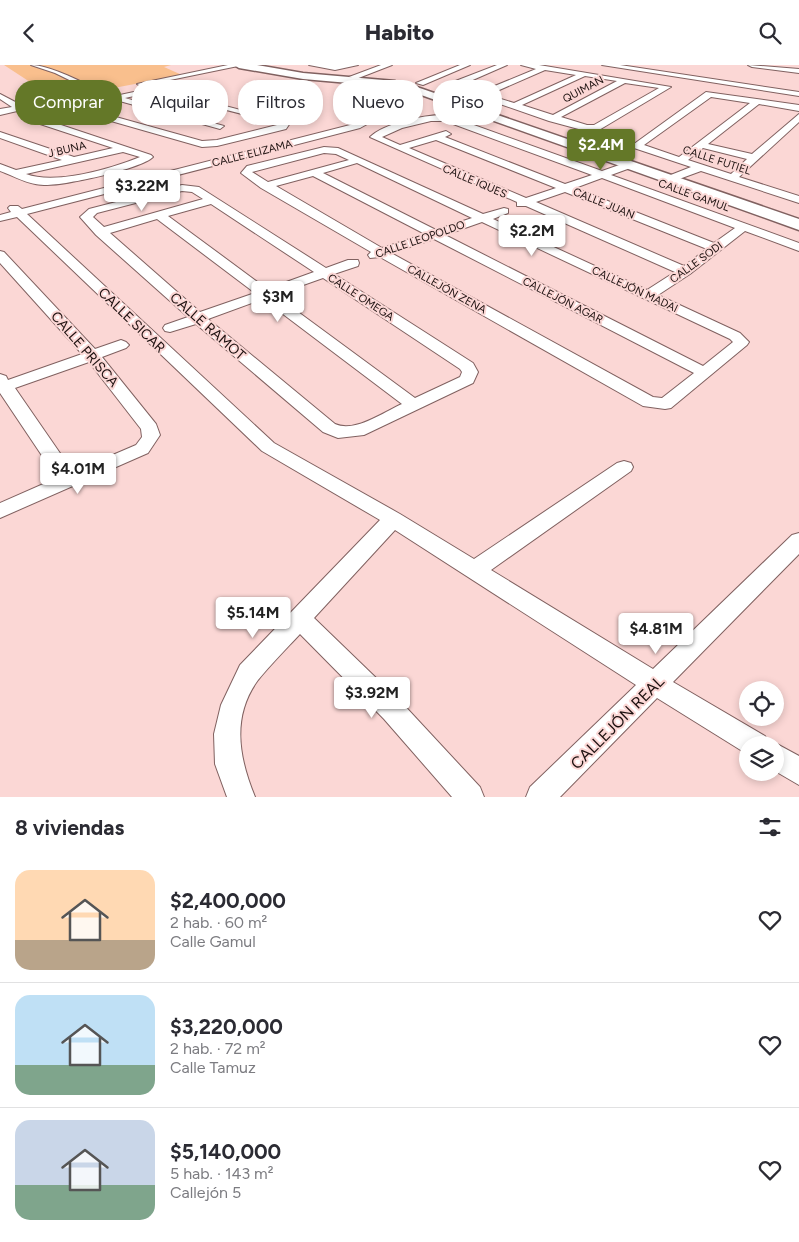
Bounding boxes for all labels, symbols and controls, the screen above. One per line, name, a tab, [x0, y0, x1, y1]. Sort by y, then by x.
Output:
icon: back	[15, 19, 43, 47]
text: Habito	[365, 19, 434, 46]
icon: search	[756, 19, 784, 47]
street label: QUIMAN	[560, 73, 606, 106]
chip: Comprar	[15, 80, 122, 125]
chip: Alquilar	[132, 80, 228, 125]
chip: Filtros	[238, 80, 323, 125]
chip: Nuevo	[333, 80, 423, 125]
chip: Piso	[433, 80, 502, 125]
pin: $2.4M	[566, 129, 636, 171]
text: $2.4M	[578, 135, 624, 154]
street label: CALLE ELIZAMA	[211, 137, 294, 170]
street label: J BUNA	[47, 139, 88, 160]
street label: CALLE FUTIEL	[681, 143, 753, 178]
street label: CALLE IQUES	[441, 162, 509, 201]
pin: $3.22M	[101, 169, 183, 212]
text: $3.22M	[115, 176, 169, 195]
street label: CALLE GAMUL	[657, 177, 731, 214]
street label: CALLE JUAN	[571, 185, 637, 222]
pin: $2.2M	[497, 215, 567, 257]
street label: CALLE LEOPOLDO	[374, 218, 467, 261]
text: $2.2M	[509, 221, 555, 240]
street label: CALLE SODI	[667, 239, 725, 286]
street label: CALLEJÓN ZENA	[405, 261, 489, 317]
street label: CALLEJÓN MADAI	[590, 263, 680, 315]
street label: CALLE OMEGA	[325, 271, 397, 324]
street label: CALLEJÓN AGAR	[520, 274, 606, 326]
pin: $3M	[254, 281, 302, 323]
street label: CALLE SICAR	[95, 284, 169, 357]
text: $3M	[262, 287, 294, 306]
street label: CALLE RAMOT	[166, 289, 249, 364]
street label: CALLE PRISCA	[47, 308, 122, 391]
pin: $4.01M	[37, 453, 119, 495]
text: $4.01M	[51, 459, 105, 478]
pin: $5.14M	[212, 597, 294, 639]
text: $5.14M	[227, 603, 279, 622]
pin: $4.81M	[615, 613, 697, 655]
text: $4.81M	[629, 619, 683, 638]
street label: CALLEJÓN REAL	[567, 671, 668, 773]
pin: $3.92M	[331, 677, 413, 719]
map controls	[739, 681, 784, 781]
button: locate	[739, 681, 784, 726]
text: $3.92M	[345, 683, 399, 702]
button: layers	[739, 736, 784, 781]
icon: filters	[756, 813, 784, 841]
text: 8 viviendas	[15, 815, 124, 840]
text: $2,400,000	[170, 888, 286, 913]
icon: home	[55, 890, 115, 950]
icon: heart	[756, 906, 784, 934]
text: 2 hab. · 60 m²	[170, 913, 267, 932]
text: Calle Gamul	[170, 932, 256, 951]
text: $3,220,000	[170, 1014, 283, 1039]
icon: home	[55, 1015, 115, 1075]
icon: heart	[756, 1031, 784, 1059]
text: 2 hab. · 72 m²	[170, 1039, 266, 1058]
text: Calle Tamuz	[170, 1058, 256, 1077]
text: $5,140,000	[170, 1139, 281, 1164]
icon: home	[55, 1140, 115, 1200]
icon: heart	[756, 1156, 784, 1184]
text: 5 hab. · 143 m²	[170, 1164, 274, 1183]
text: Callejón 5	[170, 1183, 241, 1202]

